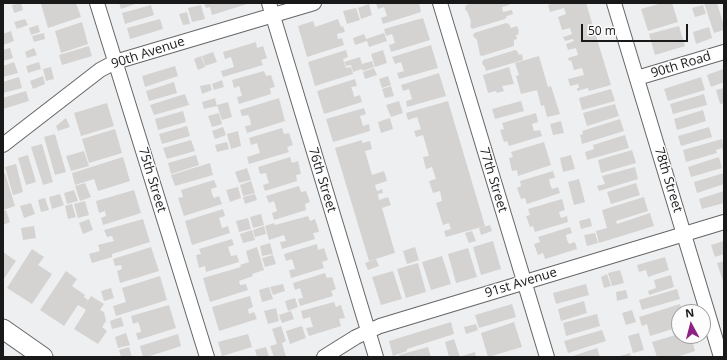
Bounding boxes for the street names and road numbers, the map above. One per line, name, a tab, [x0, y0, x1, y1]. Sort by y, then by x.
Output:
street label: 90th Avenue	[109, 34, 187, 72]
street label: 90th Road	[649, 48, 713, 82]
street label: 75th Street	[135, 146, 169, 214]
street label: 76th Street	[305, 146, 339, 214]
street label: 77th Street	[476, 146, 510, 214]
street label: 78th Street	[651, 146, 685, 214]
street label: 91st Avenue	[483, 265, 559, 301]

